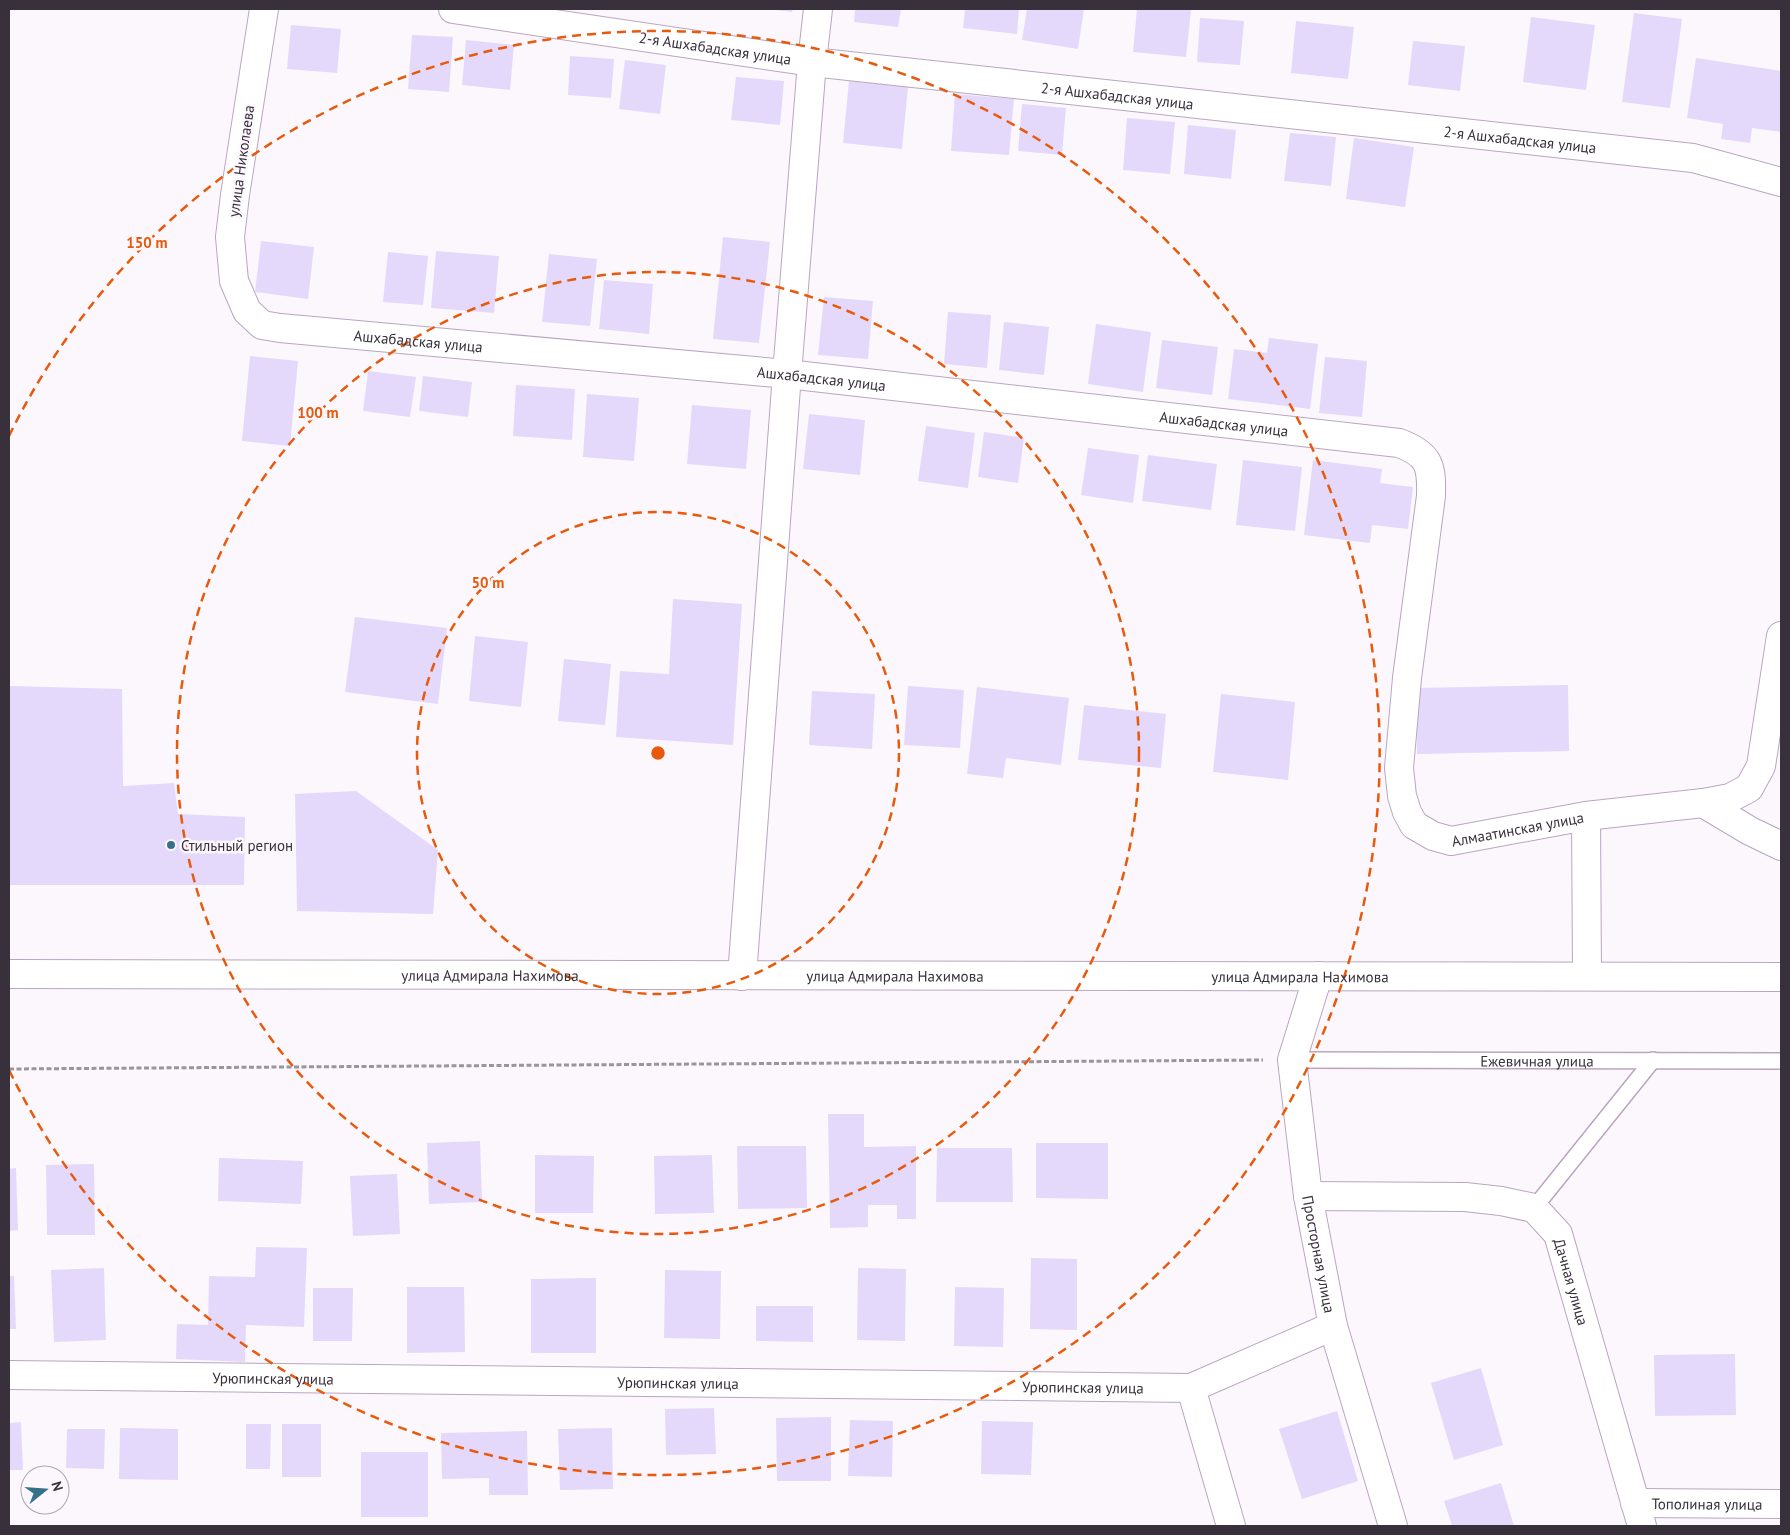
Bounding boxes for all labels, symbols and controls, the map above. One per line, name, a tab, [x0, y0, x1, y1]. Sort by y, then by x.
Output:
street label: 2-я Ашхабадская улица	[638, 27, 793, 68]
street label: 2-я Ашхабадская улица	[1040, 78, 1195, 113]
street label: улица Николаева	[224, 104, 258, 218]
street label: 2-я Ашхабадская улица	[1443, 121, 1597, 157]
text: 150 m	[126, 233, 168, 252]
street label: Ашхабадская улица	[353, 325, 484, 356]
street label: Ашхабадская улица	[756, 362, 887, 395]
text: 100 m	[297, 403, 339, 422]
street label: Ашхабадская улица	[1159, 407, 1289, 440]
text: 50 m	[472, 573, 504, 592]
centre of rings	[649, 744, 667, 762]
street label: Алмаатинская улица	[1450, 807, 1585, 850]
place label: Стильный регион	[181, 836, 293, 855]
marker: Стильный регион	[165, 839, 177, 851]
street label: улица Адмирала Нахимова	[401, 965, 579, 984]
street label: улица Адмирала Нахимова	[806, 966, 984, 985]
street label: улица Адмирала Нахимова	[1211, 967, 1389, 986]
street label: Ежевичная улица	[1480, 1051, 1594, 1070]
street label: Просторная улица	[1299, 1194, 1340, 1315]
street label: Дачная улица	[1550, 1236, 1593, 1327]
street label: Урюпинская улица	[212, 1368, 334, 1388]
street label: Урюпинская улица	[617, 1372, 739, 1393]
street label: Урюпинская улица	[1022, 1377, 1144, 1397]
north arrow	[20, 1465, 70, 1515]
text: N	[47, 1479, 67, 1493]
street label: Тополиная улица	[1651, 1494, 1763, 1513]

